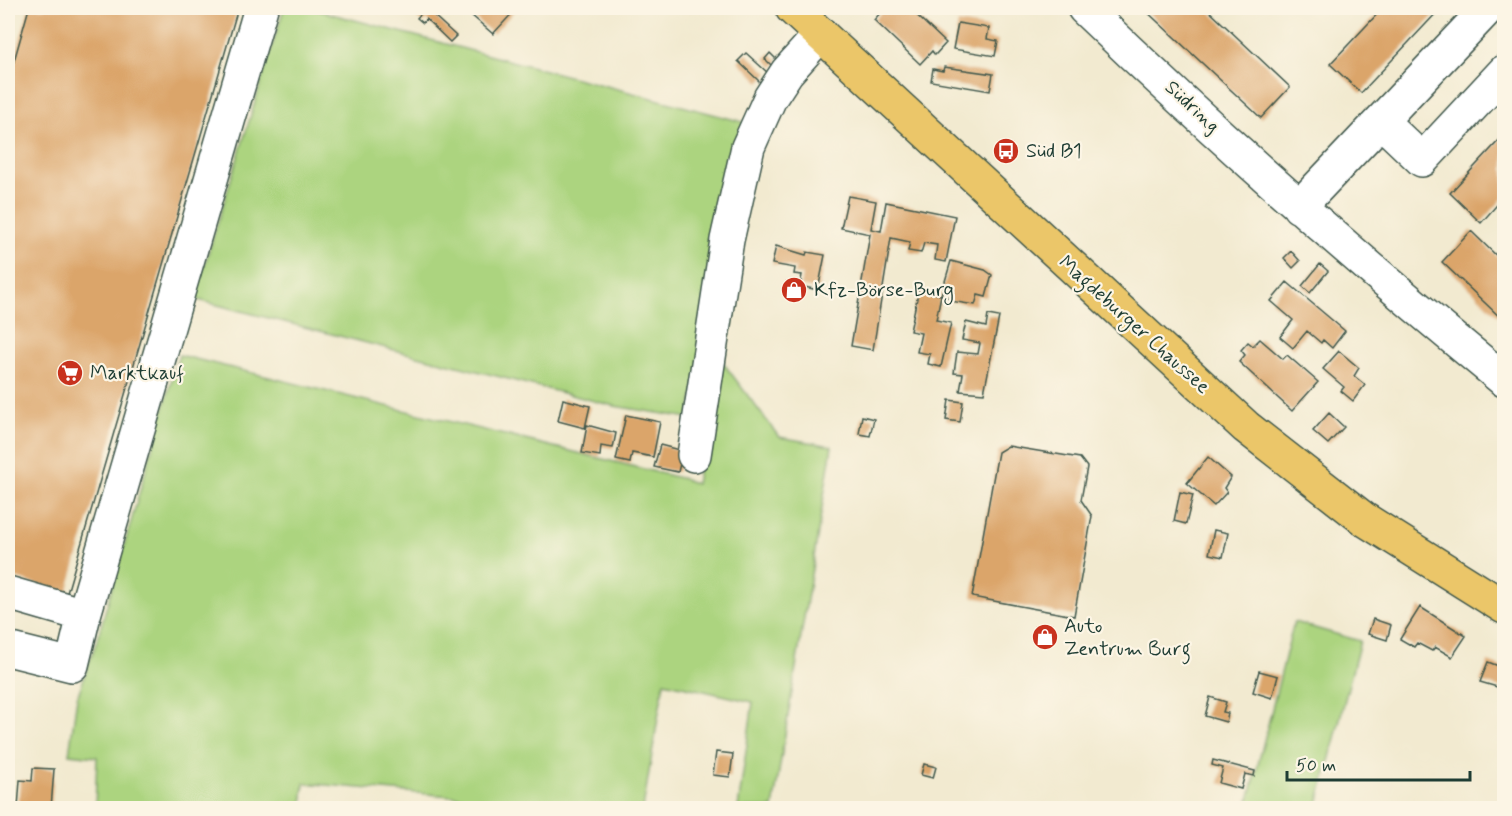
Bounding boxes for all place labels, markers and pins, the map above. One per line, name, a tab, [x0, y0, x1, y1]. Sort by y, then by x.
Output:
bus stop icon: Süd B1	[991, 136, 1021, 166]
place label: Süd B1	[1026, 138, 1082, 165]
shop icon: Kfz-Börse-Burg	[779, 275, 809, 305]
place label: Kfz-Börse-Burg	[814, 277, 954, 305]
supermarket icon: Marktkauf	[55, 358, 85, 388]
place label: Marktkauf	[90, 360, 184, 387]
place label: Auto Zentrum Burg	[1064, 613, 1191, 665]
shop icon: Auto Zentrum Burg	[1030, 622, 1060, 652]

